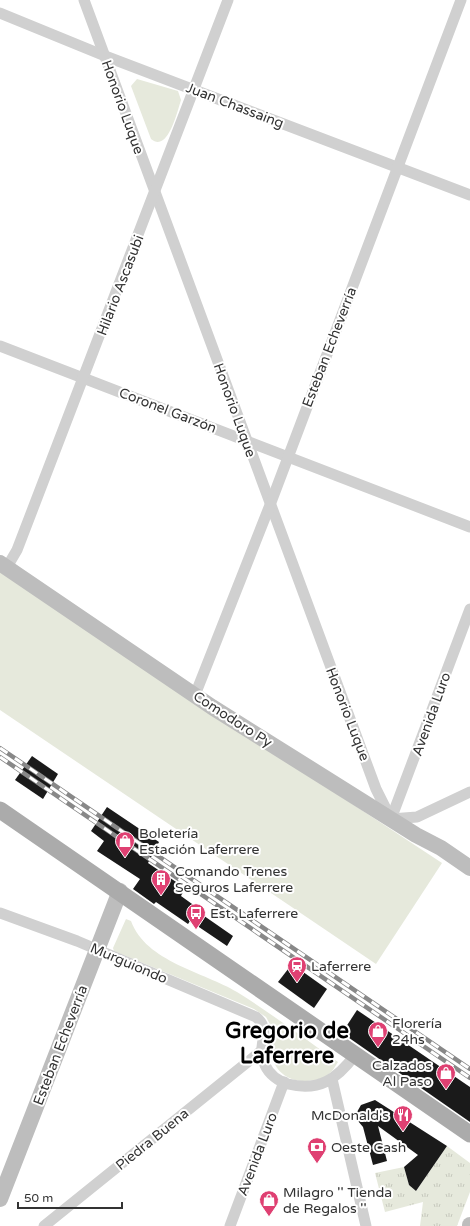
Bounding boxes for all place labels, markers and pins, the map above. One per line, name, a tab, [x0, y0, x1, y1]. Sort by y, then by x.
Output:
place label: Boletería Estación Laferrere	[139, 825, 260, 858]
shop icon: Boletería Estación Laferrere	[114, 830, 136, 858]
place label: Comando Trenes Seguros Laferrere	[175, 863, 293, 896]
building icon: Comando Trenes Seguros Laferrere	[150, 868, 172, 896]
bus stop icon: Est. Laferrere	[185, 902, 207, 930]
place label: Est. Laferrere	[210, 905, 298, 922]
station icon: Laferrere	[286, 955, 308, 983]
place label: Laferrere	[311, 958, 371, 975]
place label: Florería 24hs	[392, 1015, 442, 1048]
shop icon: Florería 24hs	[367, 1020, 389, 1048]
place label: Calzados Al Paso	[372, 1057, 432, 1090]
shop icon: Calzados Al Paso	[435, 1062, 457, 1090]
restaurant icon: McDonald's	[392, 1104, 414, 1132]
place label: McDonald's	[311, 1107, 389, 1124]
bank icon: Oeste Cash	[306, 1136, 328, 1164]
place label: Oeste Cash	[331, 1139, 406, 1156]
place label: Milagro '' Tienda de Regalos ''	[283, 1184, 392, 1217]
shop icon: Milagro '' Tienda de Regalos ''	[258, 1189, 280, 1217]

